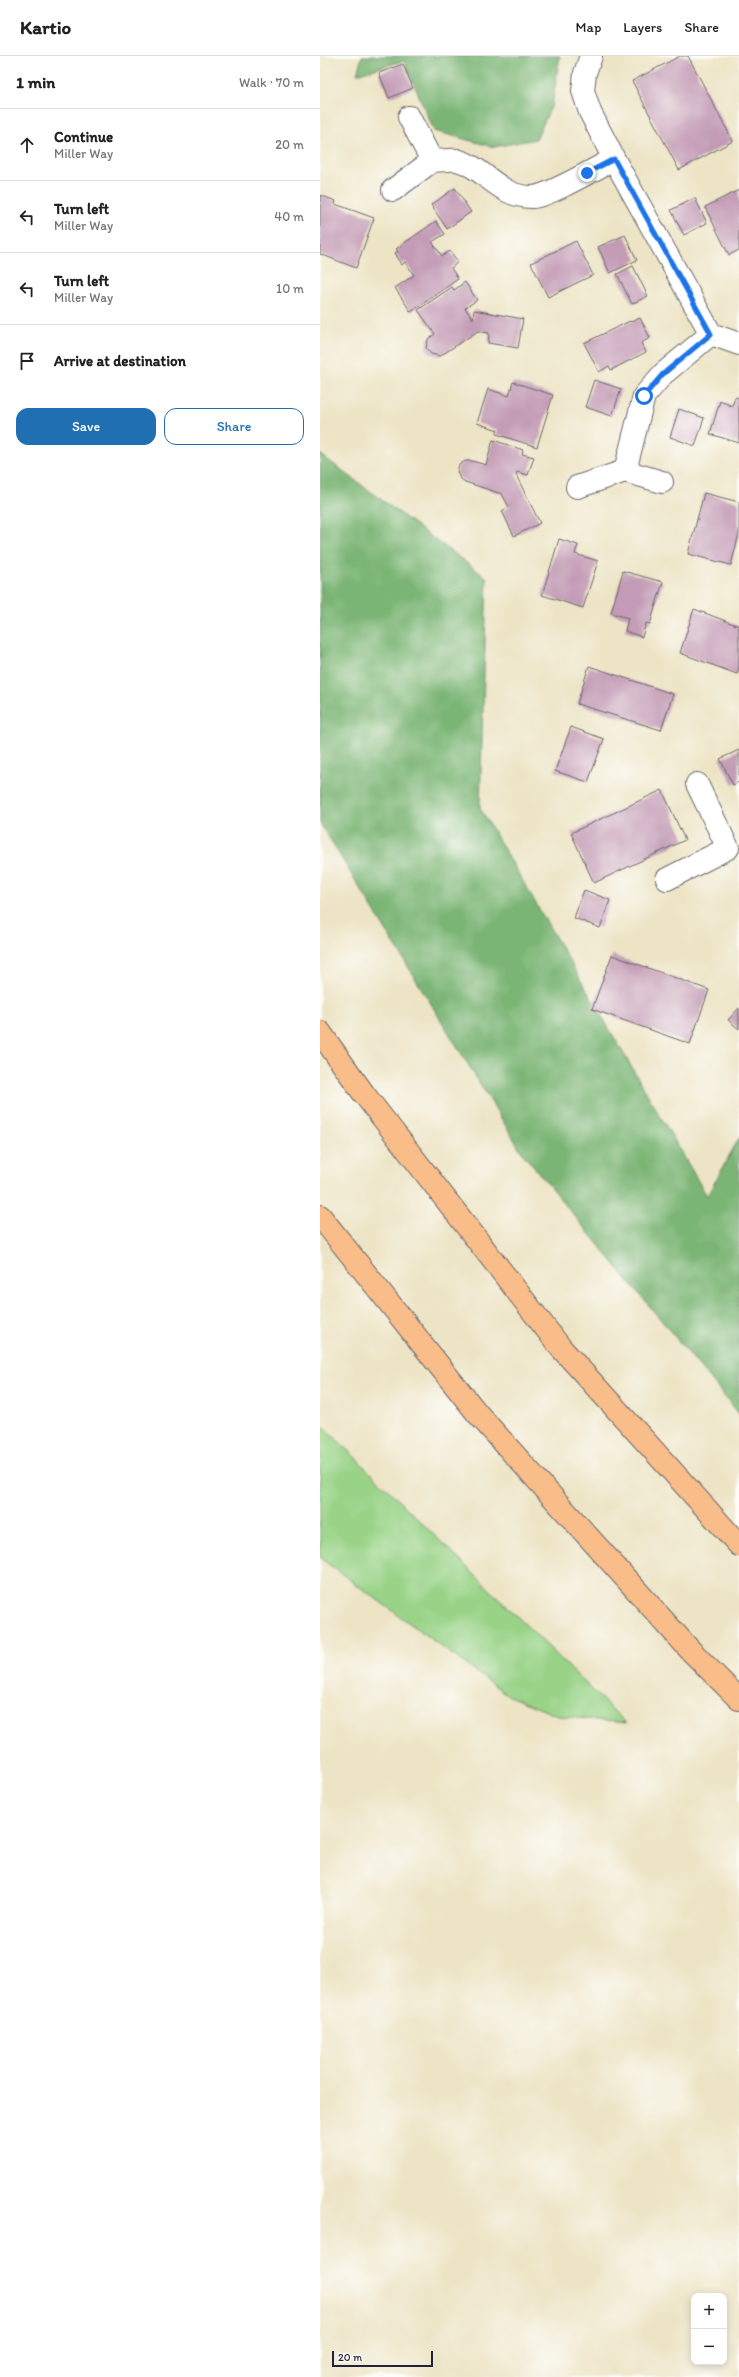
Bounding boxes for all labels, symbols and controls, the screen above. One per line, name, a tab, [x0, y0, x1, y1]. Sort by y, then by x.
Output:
text: Kartio	[20, 16, 71, 39]
text: Map	[576, 19, 601, 36]
text: Layers	[623, 19, 662, 36]
text: Share	[684, 19, 719, 36]
text: 1 min	[16, 72, 55, 92]
text: Walk · 70 m	[239, 75, 304, 90]
text: Continue	[54, 128, 113, 146]
icon: ahead	[16, 134, 38, 156]
text: 20 m	[275, 137, 304, 152]
text: Miller Way	[54, 146, 113, 161]
route end	[578, 164, 596, 182]
text: Turn left	[54, 200, 109, 218]
icon: left	[16, 206, 38, 228]
text: 40 m	[274, 209, 304, 224]
text: Miller Way	[54, 218, 113, 233]
text: Turn left	[54, 272, 109, 290]
icon: left	[16, 278, 38, 300]
text: 10 m	[276, 281, 304, 296]
text: Miller Way	[54, 290, 113, 305]
icon: arrive	[16, 350, 38, 372]
text: Arrive at destination	[54, 352, 186, 370]
route start	[635, 387, 653, 405]
button: Save	[16, 408, 156, 445]
button: Share	[164, 408, 304, 445]
map controls	[691, 2293, 727, 2365]
button: +	[691, 2293, 727, 2329]
button: −	[691, 2329, 727, 2365]
scale bar	[332, 2349, 433, 2368]
text: 20 m	[338, 2351, 362, 2364]

